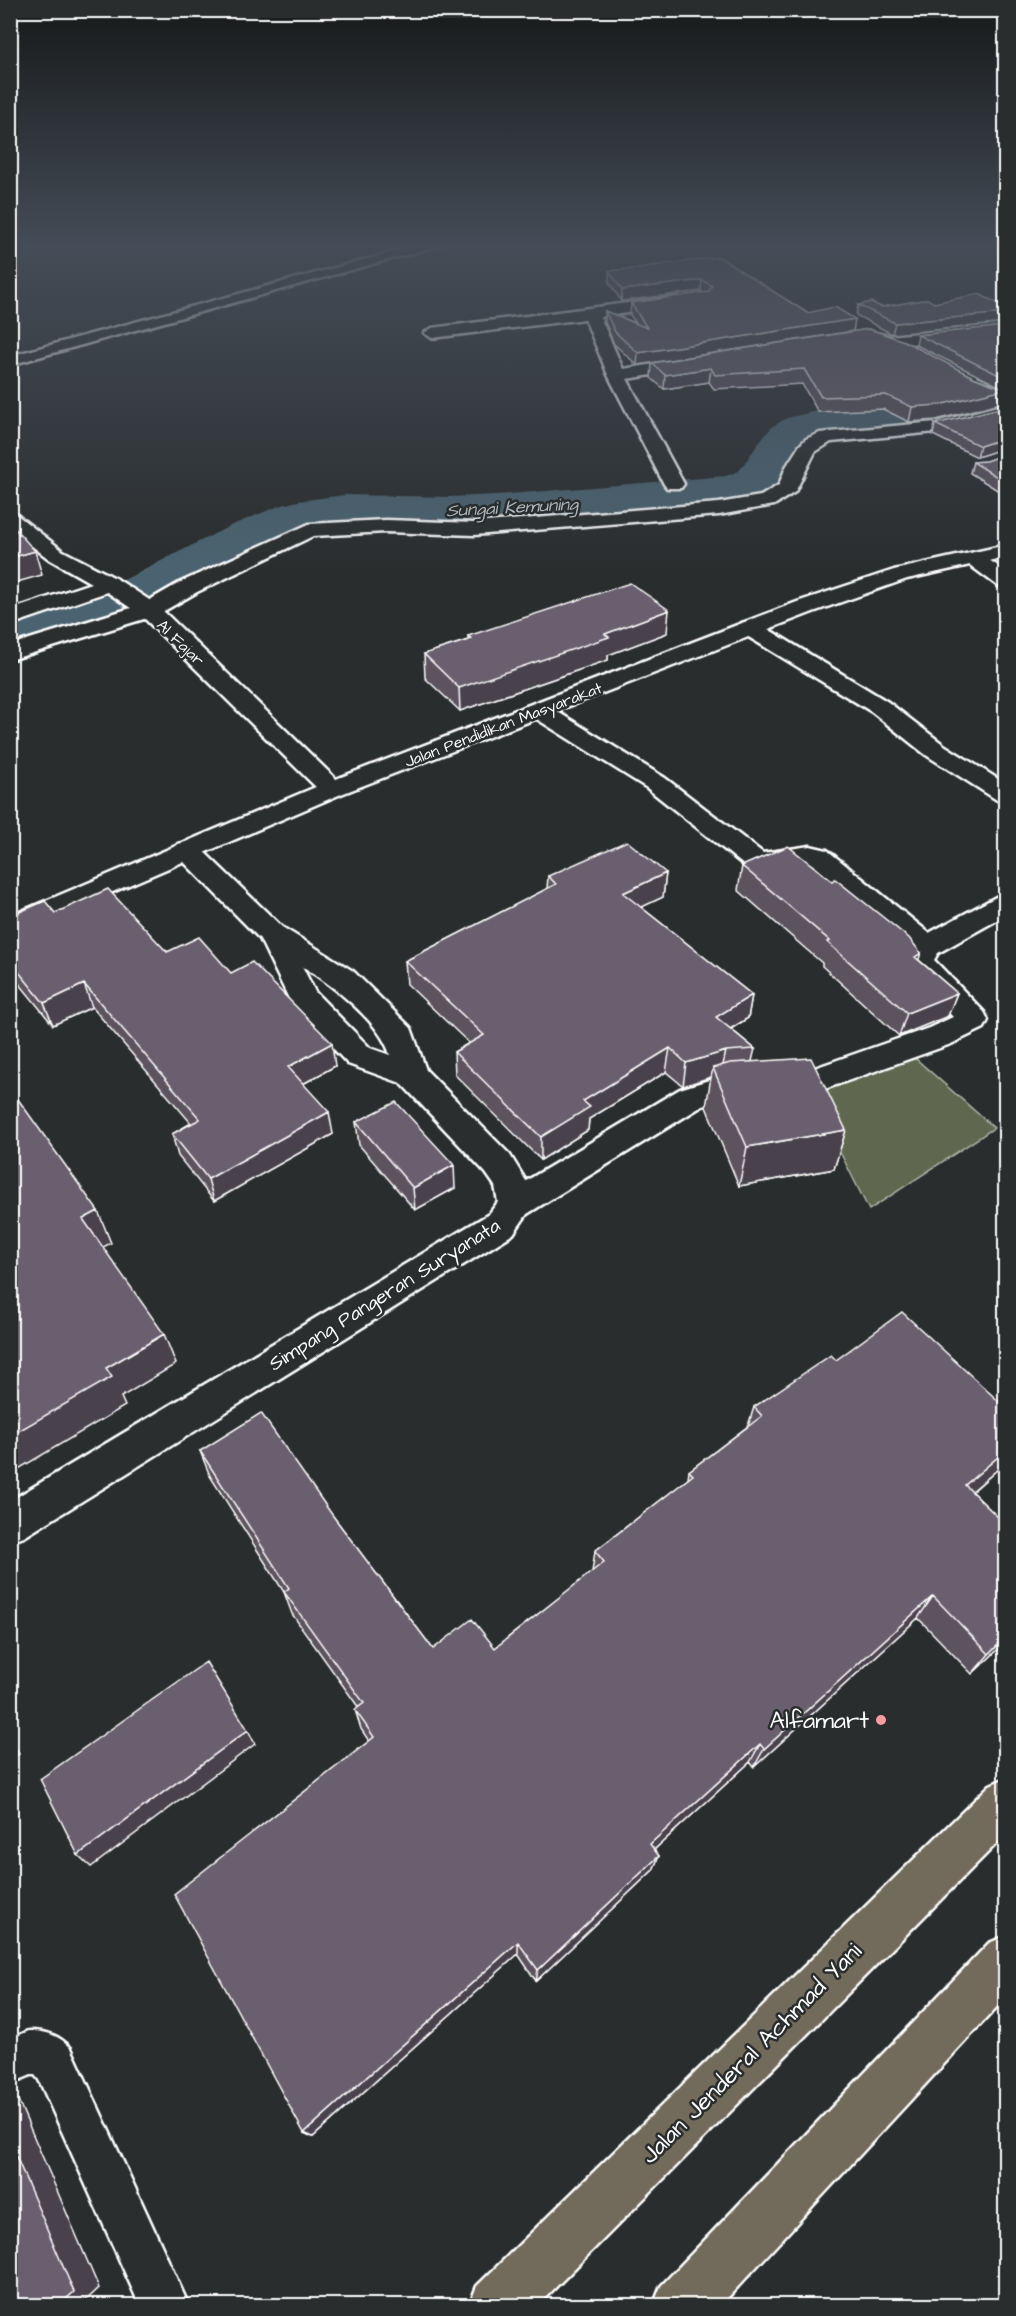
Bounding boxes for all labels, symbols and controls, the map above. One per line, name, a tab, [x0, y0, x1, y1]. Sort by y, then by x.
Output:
water label: Sungai Kemuning	[446, 491, 580, 524]
street label: Al Fajar	[152, 615, 209, 671]
street label: Jalan Pendidikan Masyarakat	[401, 677, 606, 774]
street label: Simpang Pangeran Suryanata	[263, 1212, 506, 1379]
place label: Alfamart	[770, 1704, 869, 1738]
marker: Alfamart	[874, 1713, 888, 1727]
street label: Jalan Jenderal Achmad Yani	[634, 1935, 870, 2172]

